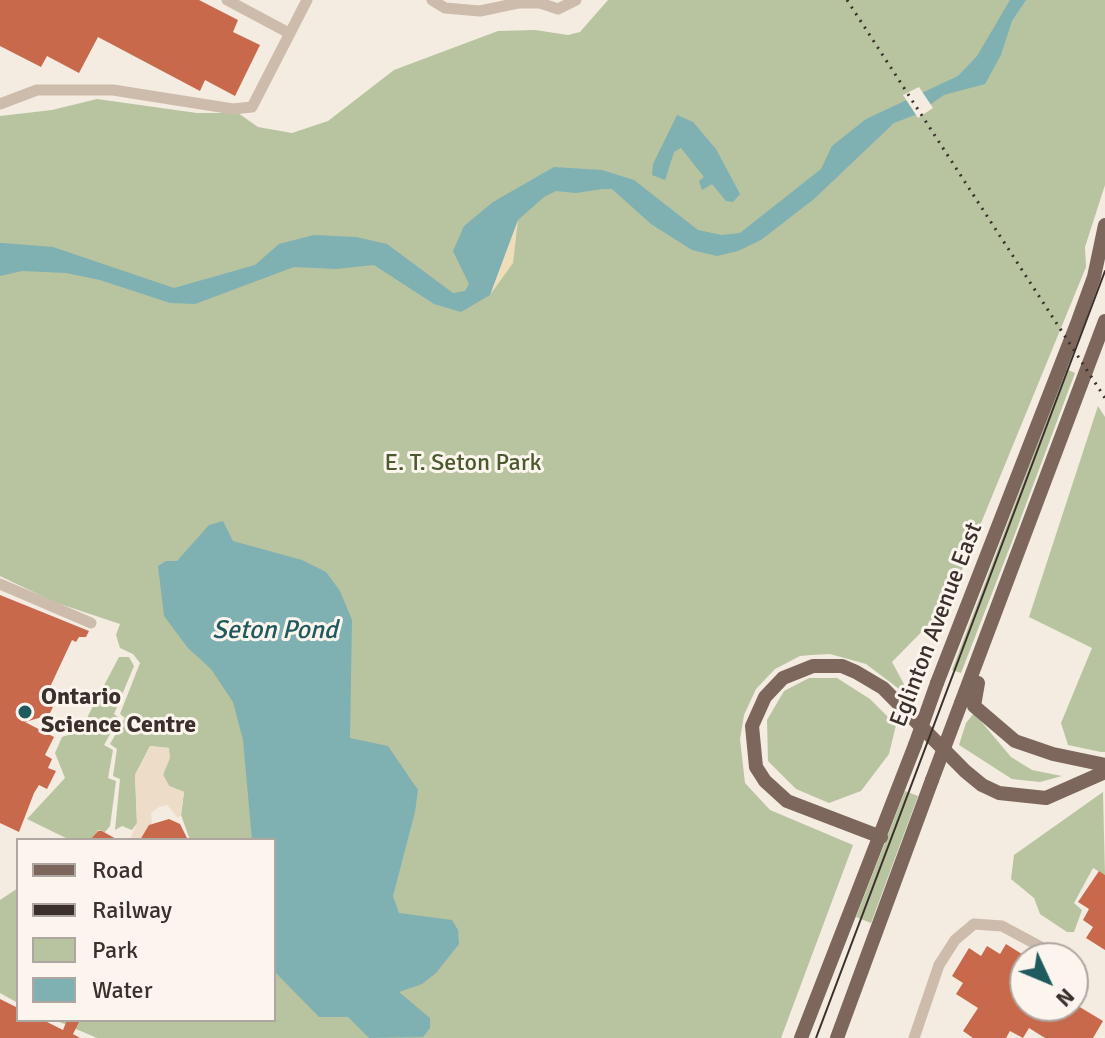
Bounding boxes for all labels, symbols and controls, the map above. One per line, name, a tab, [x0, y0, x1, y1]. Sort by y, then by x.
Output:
park label: E. T. Seton Park	[384, 450, 542, 478]
street label: Eglinton Avenue East	[885, 519, 989, 731]
water label: Seton Pond	[212, 615, 338, 647]
place label: Ontario Science Centre	[41, 684, 196, 740]
marker: Ontario Science Centre	[16, 703, 34, 721]
legend	[16, 838, 276, 1022]
text: Road	[92, 855, 143, 885]
text: Railway	[92, 895, 172, 925]
text: Park	[92, 935, 138, 965]
north arrow	[1009, 942, 1089, 1022]
text: Water	[92, 975, 152, 1005]
text: N	[1050, 983, 1080, 1013]

